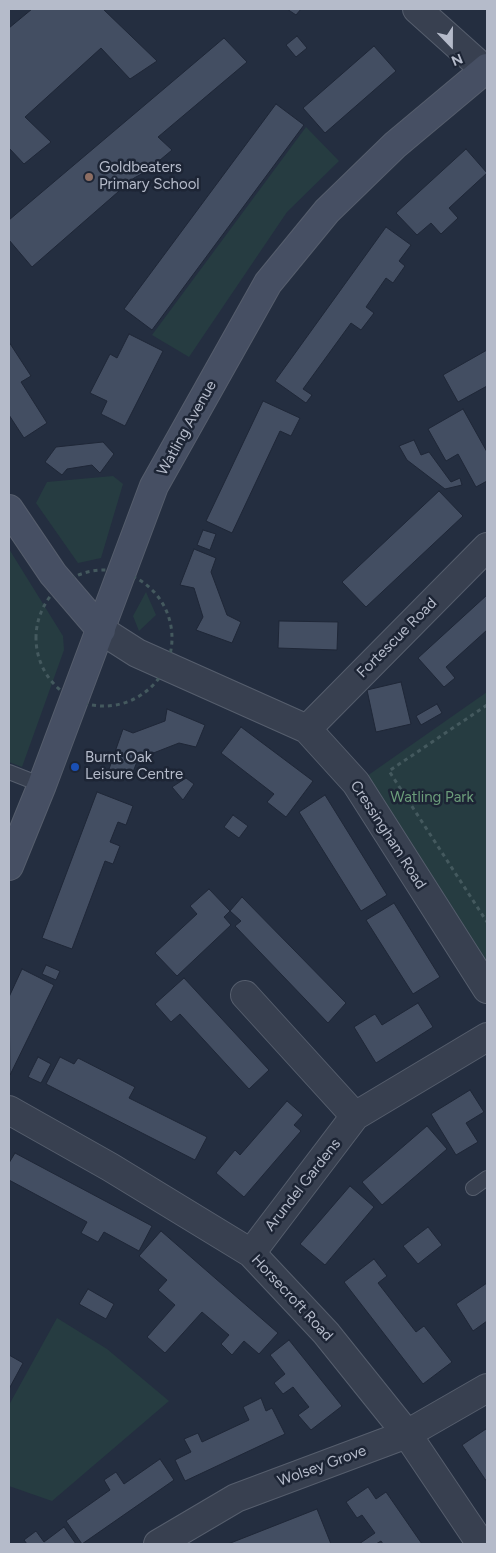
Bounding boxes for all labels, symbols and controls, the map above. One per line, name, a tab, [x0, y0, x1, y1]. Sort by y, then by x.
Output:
north arrow	[426, 20, 476, 70]
text: N	[449, 49, 465, 69]
place label: Goldbeaters Primary School	[99, 159, 200, 194]
marker: Goldbeaters Primary School	[83, 171, 95, 183]
street label: Watling Avenue	[154, 378, 220, 478]
street label: Fortescue Road	[353, 594, 441, 682]
place label: Burnt Oak Leisure Centre	[85, 749, 183, 784]
marker: Burnt Oak Leisure Centre	[69, 761, 81, 773]
street label: Cressingham Road	[346, 777, 430, 893]
park label: Watling Park	[390, 789, 474, 807]
street label: Arundel Gardens	[261, 1135, 345, 1235]
street label: Horsecroft Road	[247, 1251, 337, 1345]
street label: Wolsey Grove	[275, 1442, 369, 1490]

